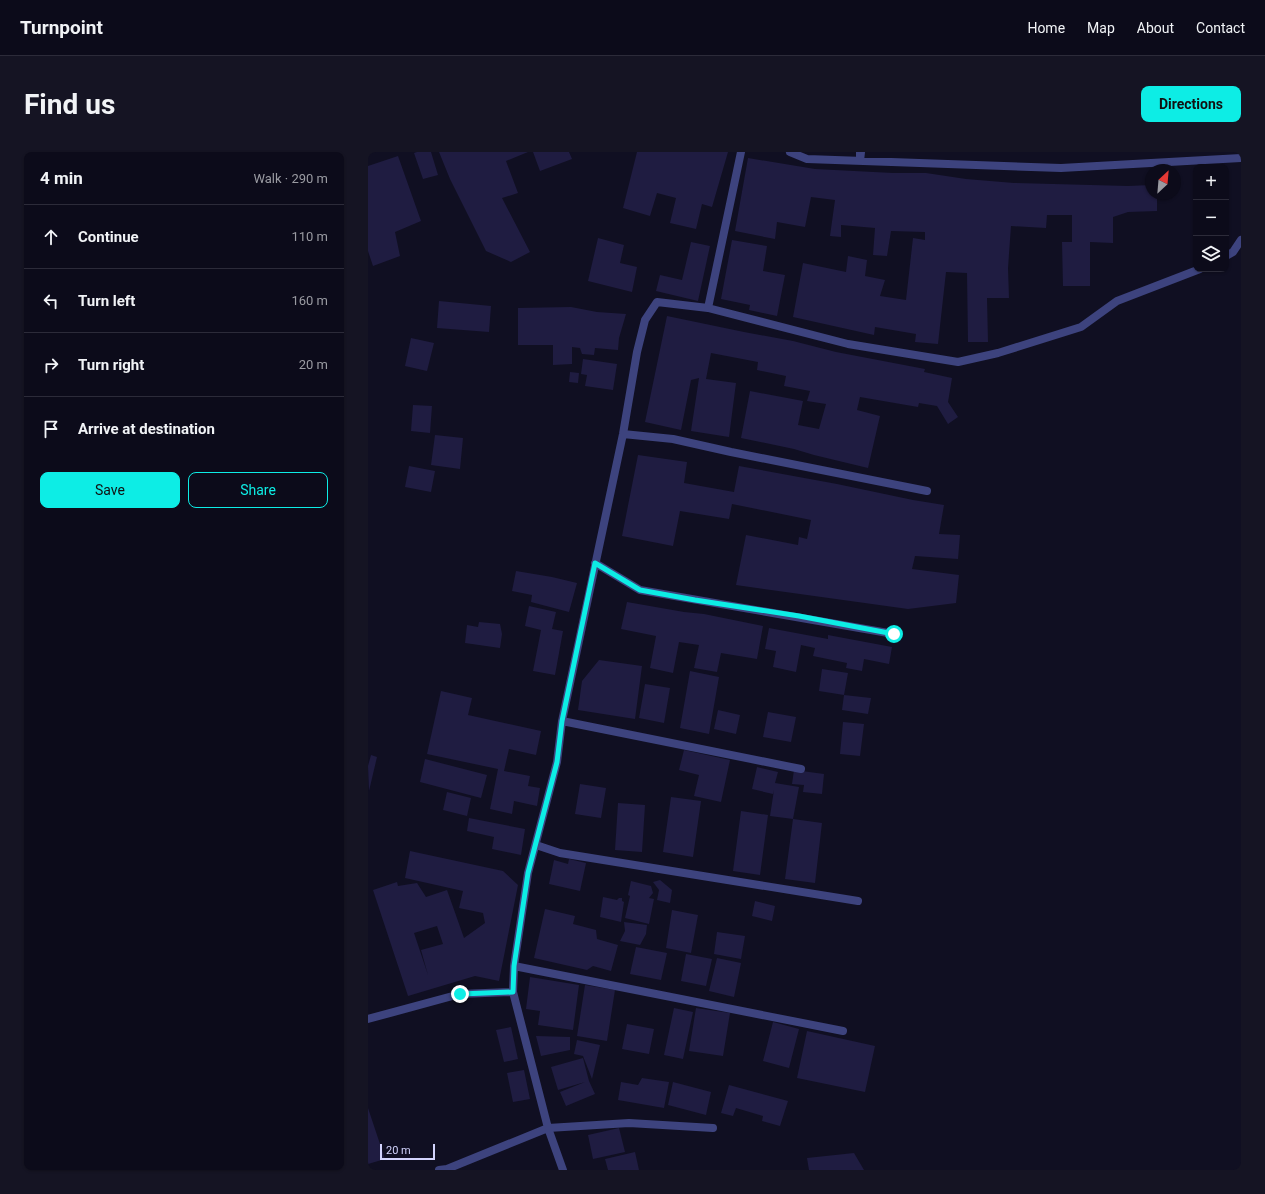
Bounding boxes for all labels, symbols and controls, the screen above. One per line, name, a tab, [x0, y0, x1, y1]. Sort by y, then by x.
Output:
text: Turnpoint	[20, 16, 103, 39]
text: Home	[1027, 20, 1065, 36]
text: Map	[1087, 20, 1115, 36]
text: About	[1137, 20, 1174, 36]
text: Contact	[1196, 20, 1245, 36]
button: Directions	[1141, 86, 1241, 122]
text: Find us	[24, 88, 115, 121]
north arrow	[1145, 164, 1181, 200]
map controls	[1193, 164, 1229, 272]
button: +	[1193, 164, 1229, 200]
text: 4 min	[40, 168, 83, 188]
text: Walk · 290 m	[253, 171, 328, 186]
button: −	[1193, 200, 1229, 236]
icon: ahead	[40, 226, 62, 248]
text: Continue	[78, 228, 139, 246]
text: 110 m	[291, 229, 328, 244]
button: layers	[1193, 236, 1229, 272]
icon: left	[40, 290, 62, 312]
text: Turn left	[78, 292, 135, 310]
text: 160 m	[291, 293, 328, 308]
icon: right	[40, 354, 62, 376]
text: Turn right	[78, 356, 144, 374]
text: 20 m	[299, 357, 328, 372]
icon: arrive	[40, 418, 62, 440]
text: Arrive at destination	[78, 420, 215, 438]
button: Save	[40, 472, 180, 508]
button: Share	[188, 472, 328, 508]
route start	[885, 625, 903, 643]
route end	[451, 985, 469, 1003]
scale bar	[380, 1142, 435, 1161]
text: 20 m	[386, 1144, 411, 1157]

